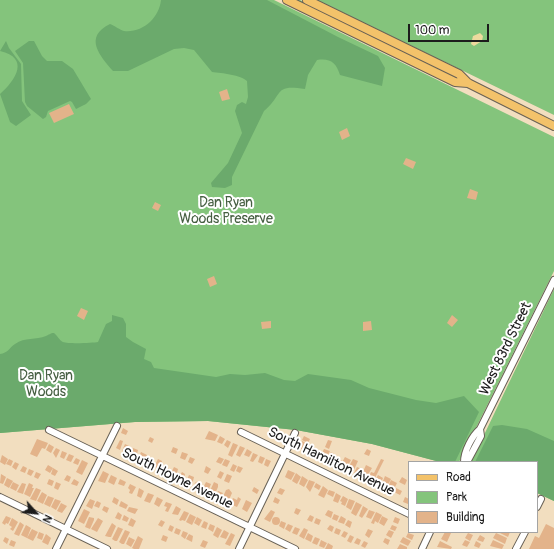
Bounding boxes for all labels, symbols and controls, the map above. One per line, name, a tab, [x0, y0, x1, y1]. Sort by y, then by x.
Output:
scale bar	[410, 16, 491, 42]
text: 100 m	[415, 23, 449, 38]
park label: Dan Ryan Woods Preserve	[179, 195, 273, 228]
street label: West 83rd Street	[476, 300, 536, 398]
park label: Dan Ryan Woods	[19, 368, 73, 400]
street label: South Hamilton Avenue	[265, 424, 397, 500]
street label: South Hoyne Avenue	[119, 445, 235, 513]
legend	[408, 461, 538, 533]
text: Road	[446, 470, 471, 485]
text: Park	[446, 490, 467, 505]
north arrow	[16, 493, 56, 533]
text: Building	[446, 510, 485, 525]
text: N	[40, 512, 55, 525]

